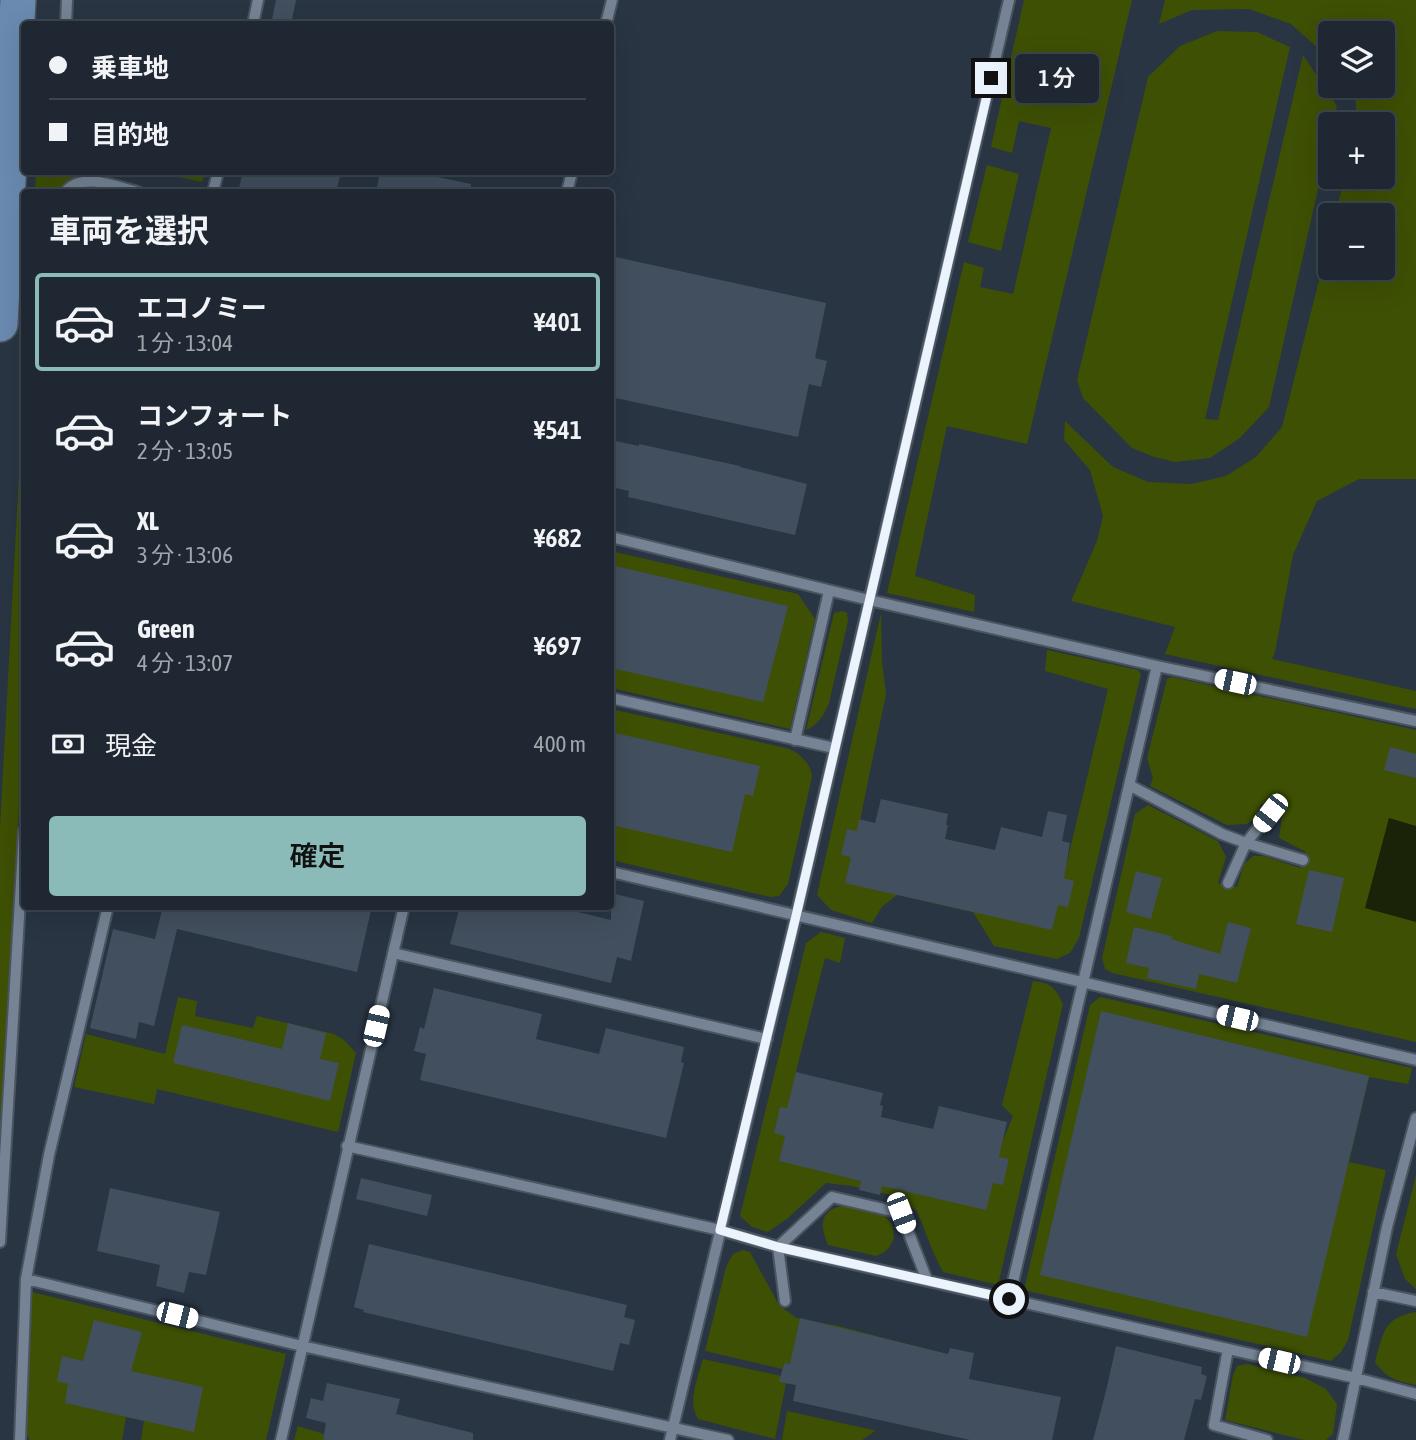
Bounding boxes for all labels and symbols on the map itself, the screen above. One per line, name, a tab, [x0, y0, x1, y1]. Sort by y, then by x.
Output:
callout: 1 分	[1016, 54, 1100, 102]
route end	[975, 62, 1007, 94]
car	[1213, 667, 1258, 697]
car	[1249, 790, 1292, 836]
car	[362, 1003, 391, 1049]
car	[1215, 1003, 1260, 1033]
car	[884, 1190, 919, 1236]
route start	[993, 1283, 1025, 1315]
car	[155, 1300, 200, 1330]
car	[1257, 1346, 1302, 1376]

